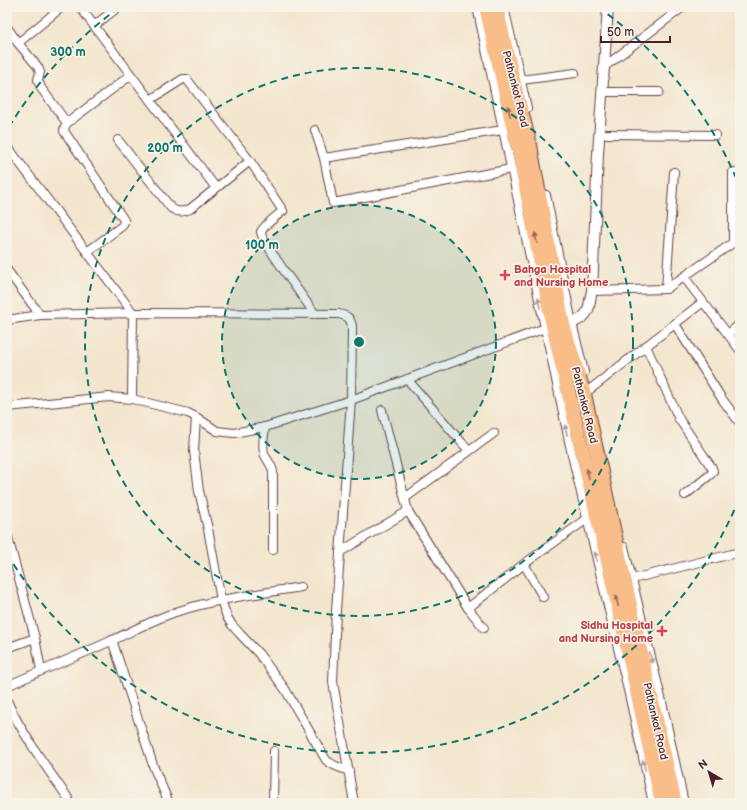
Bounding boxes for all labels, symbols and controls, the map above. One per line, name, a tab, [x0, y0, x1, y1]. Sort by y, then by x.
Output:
scale bar	[601, 18, 670, 44]
text: 50 m	[607, 25, 634, 40]
text: 300 m	[50, 45, 86, 60]
street label: Pathankot Road	[500, 49, 531, 129]
one-way arrow	[506, 105, 512, 117]
text: 200 m	[147, 141, 183, 156]
one-way arrow	[532, 232, 538, 244]
text: 100 m	[245, 238, 279, 253]
place label: Bahga Hospital and Nursing Home	[514, 263, 608, 289]
marker: Bahga Hospital and Nursing Home	[499, 269, 511, 281]
one-way arrow	[536, 297, 542, 309]
centre of rings	[352, 335, 366, 349]
street label: Pathankot Road	[569, 365, 600, 445]
one-way arrow	[563, 424, 569, 436]
one-way arrow	[584, 468, 590, 481]
one-way arrow	[592, 550, 598, 563]
one-way arrow	[614, 595, 620, 607]
place label: Sidhu Hospital and Nursing Home	[559, 619, 653, 645]
marker: Sidhu Hospital and Nursing Home	[656, 625, 668, 637]
one-way arrow	[649, 652, 655, 664]
street label: Pathankot Road	[640, 681, 671, 761]
north arrow	[689, 752, 729, 792]
text: N	[696, 757, 710, 772]
one-way arrow	[641, 759, 647, 771]

